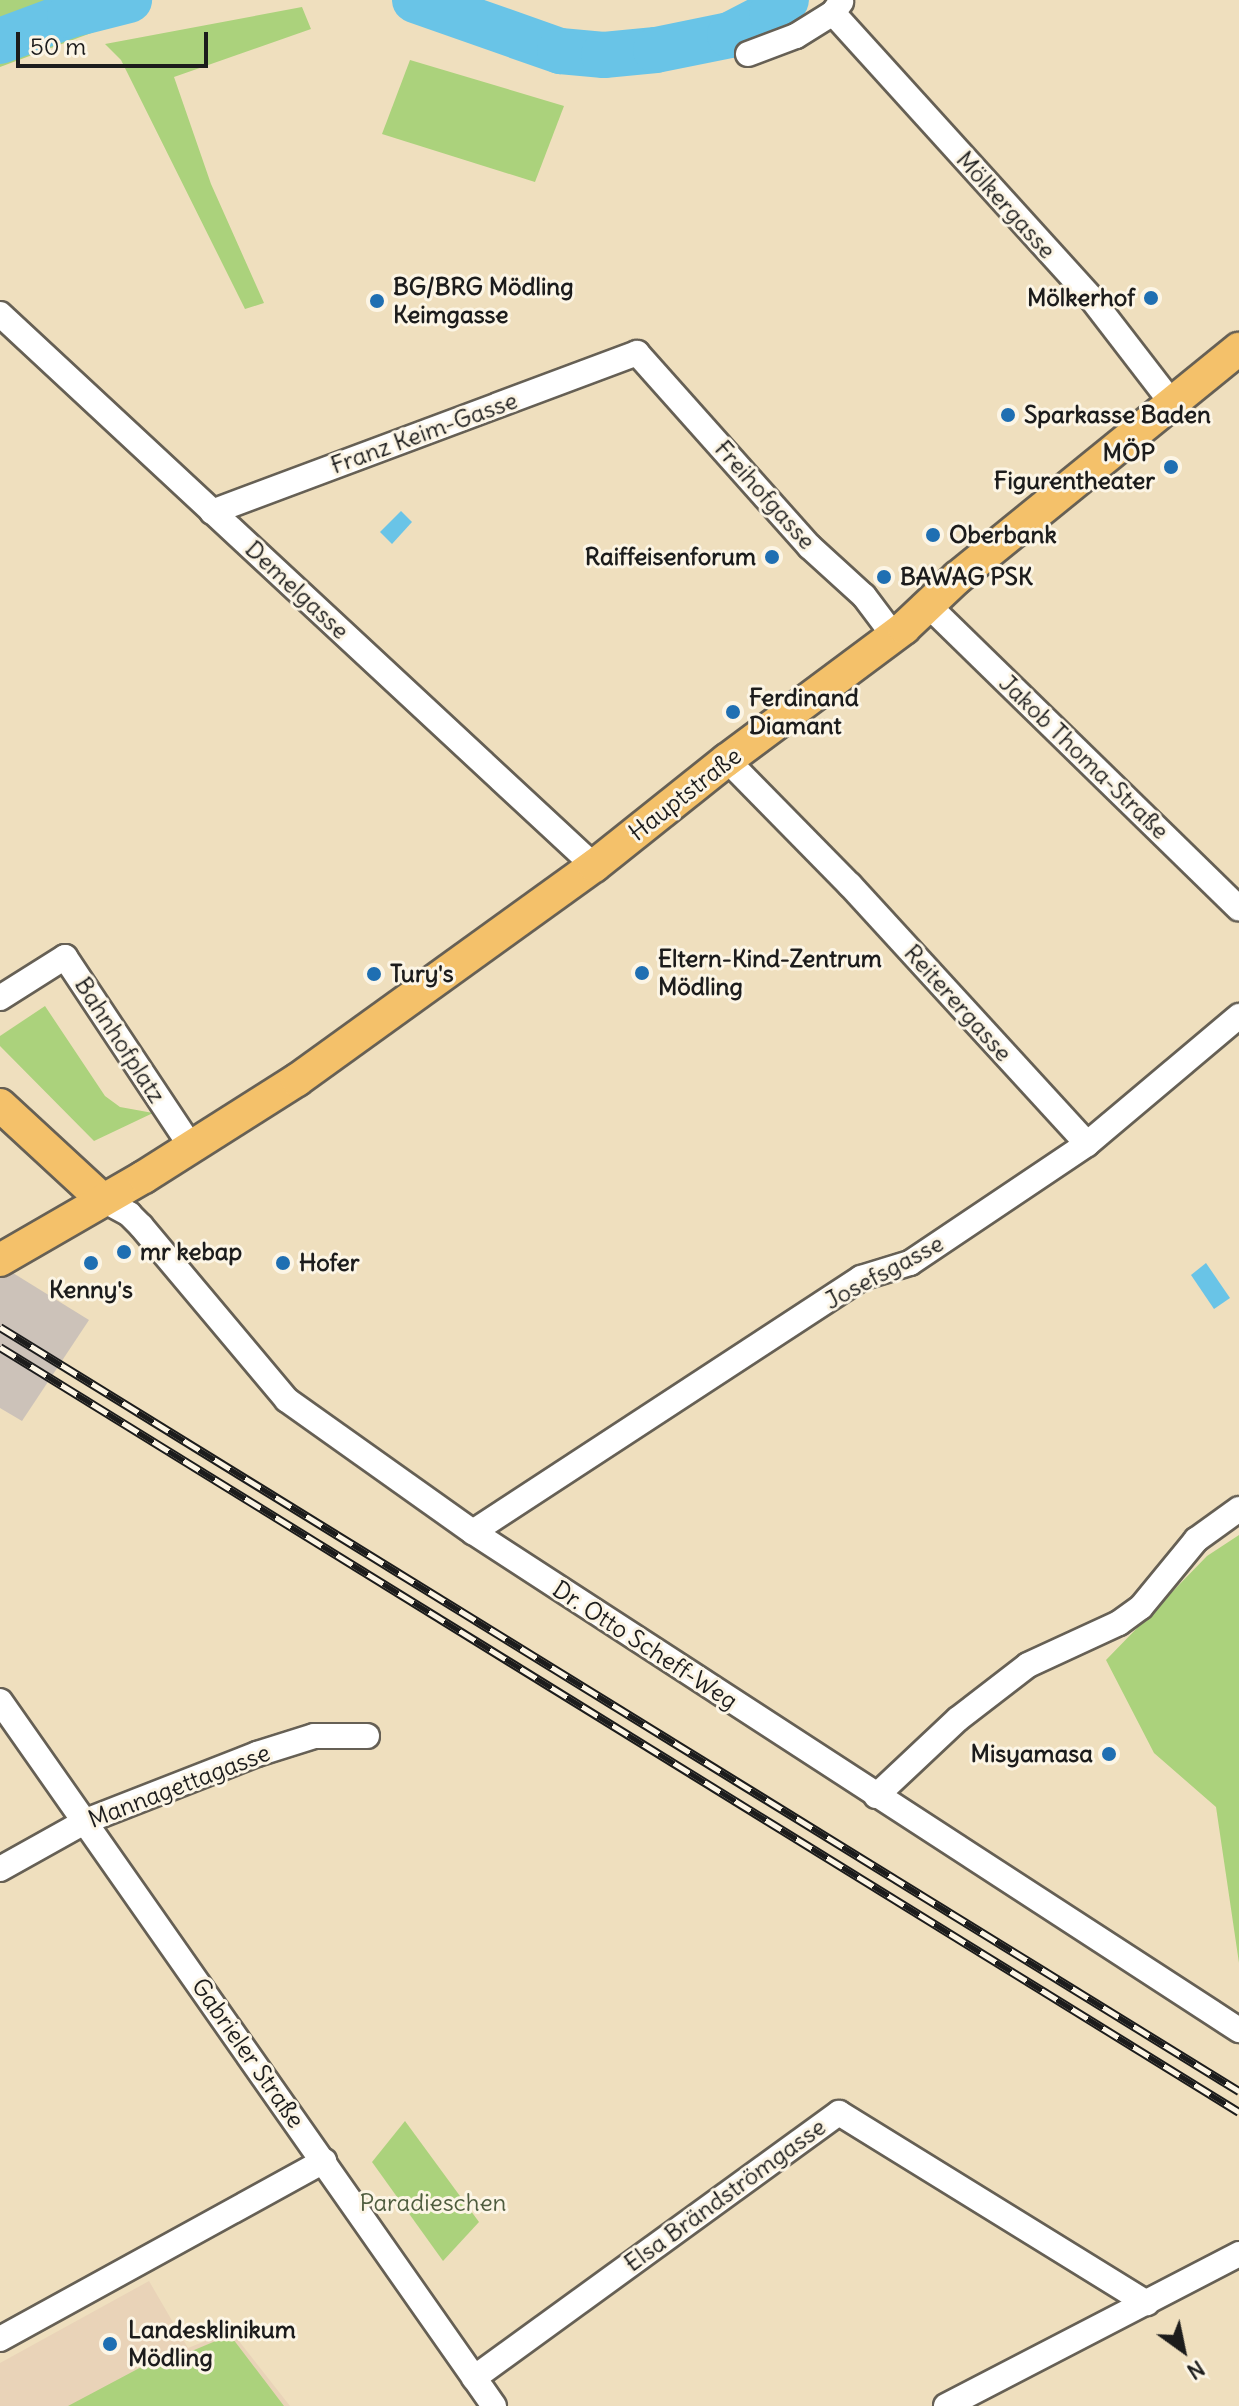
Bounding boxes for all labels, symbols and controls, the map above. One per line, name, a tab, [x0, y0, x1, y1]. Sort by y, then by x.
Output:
scale bar	[20, 16, 212, 66]
text: 50 m	[30, 31, 86, 61]
street label: Mölkergasse	[950, 145, 1062, 265]
place label: BG/BRG Mödling Keimgasse	[393, 273, 574, 329]
place label: Mölkerhof	[1027, 284, 1135, 312]
marker: Mölkerhof	[1142, 289, 1160, 307]
marker: BG/BRG Mödling Keimgasse	[368, 292, 386, 310]
street label: Franz Keim-Gasse	[327, 386, 521, 480]
place label: Sparkasse Baden	[1024, 401, 1211, 429]
marker: Sparkasse Baden	[999, 406, 1017, 424]
street label: Freihofgasse	[709, 435, 821, 555]
place label: MÖP Figurentheater	[994, 439, 1155, 495]
marker: MÖP Figurentheater	[1162, 458, 1180, 476]
place label: Oberbank	[949, 521, 1057, 549]
marker: Oberbank	[924, 526, 942, 544]
street label: Demelgasse	[239, 535, 355, 645]
place label: Raiffeisenforum	[585, 543, 756, 571]
marker: Raiffeisenforum	[763, 548, 781, 566]
place label: BAWAG PSK	[900, 563, 1033, 591]
marker: BAWAG PSK	[875, 568, 893, 586]
street label: Jakob Thoma-Straße	[993, 669, 1175, 845]
place label: Ferdinand Diamant	[749, 684, 859, 740]
marker: Ferdinand Diamant	[724, 703, 742, 721]
street label: Hauptstraße	[623, 741, 747, 847]
street label: Reiterergasse	[898, 939, 1018, 1067]
place label: Eltern-Kind-Zentrum Mödling	[658, 945, 882, 1001]
place label: Tury's	[390, 960, 454, 988]
marker: Eltern-Kind-Zentrum Mödling	[633, 964, 651, 982]
marker: Tury's	[365, 965, 383, 983]
street label: Bahnhofplatz	[69, 972, 171, 1108]
street label: Josefsgasse	[820, 1229, 948, 1315]
place label: mr kebap	[140, 1238, 242, 1266]
marker: mr kebap	[115, 1243, 133, 1261]
place label: Hofer	[299, 1249, 360, 1277]
marker: Kenny's	[82, 1254, 100, 1272]
marker: Hofer	[274, 1254, 292, 1272]
place label: Kenny's	[49, 1276, 133, 1304]
street label: Dr. Otto Scheff-Weg	[547, 1575, 743, 1715]
street label: Mannagettagasse	[84, 1738, 274, 1834]
place label: Misyamasa	[971, 1740, 1093, 1768]
marker: Misyamasa	[1100, 1745, 1118, 1763]
street label: Gabrieler Straße	[186, 1972, 310, 2134]
street label: Elsa Brändströmgasse	[619, 2112, 831, 2278]
park label: Paradieschen	[360, 2189, 506, 2217]
north arrow	[1143, 2310, 1223, 2390]
place label: Landesklinikum Mödling	[128, 2316, 296, 2372]
marker: Landesklinikum Mödling	[99, 2333, 121, 2355]
text: N	[1182, 2354, 1210, 2386]

